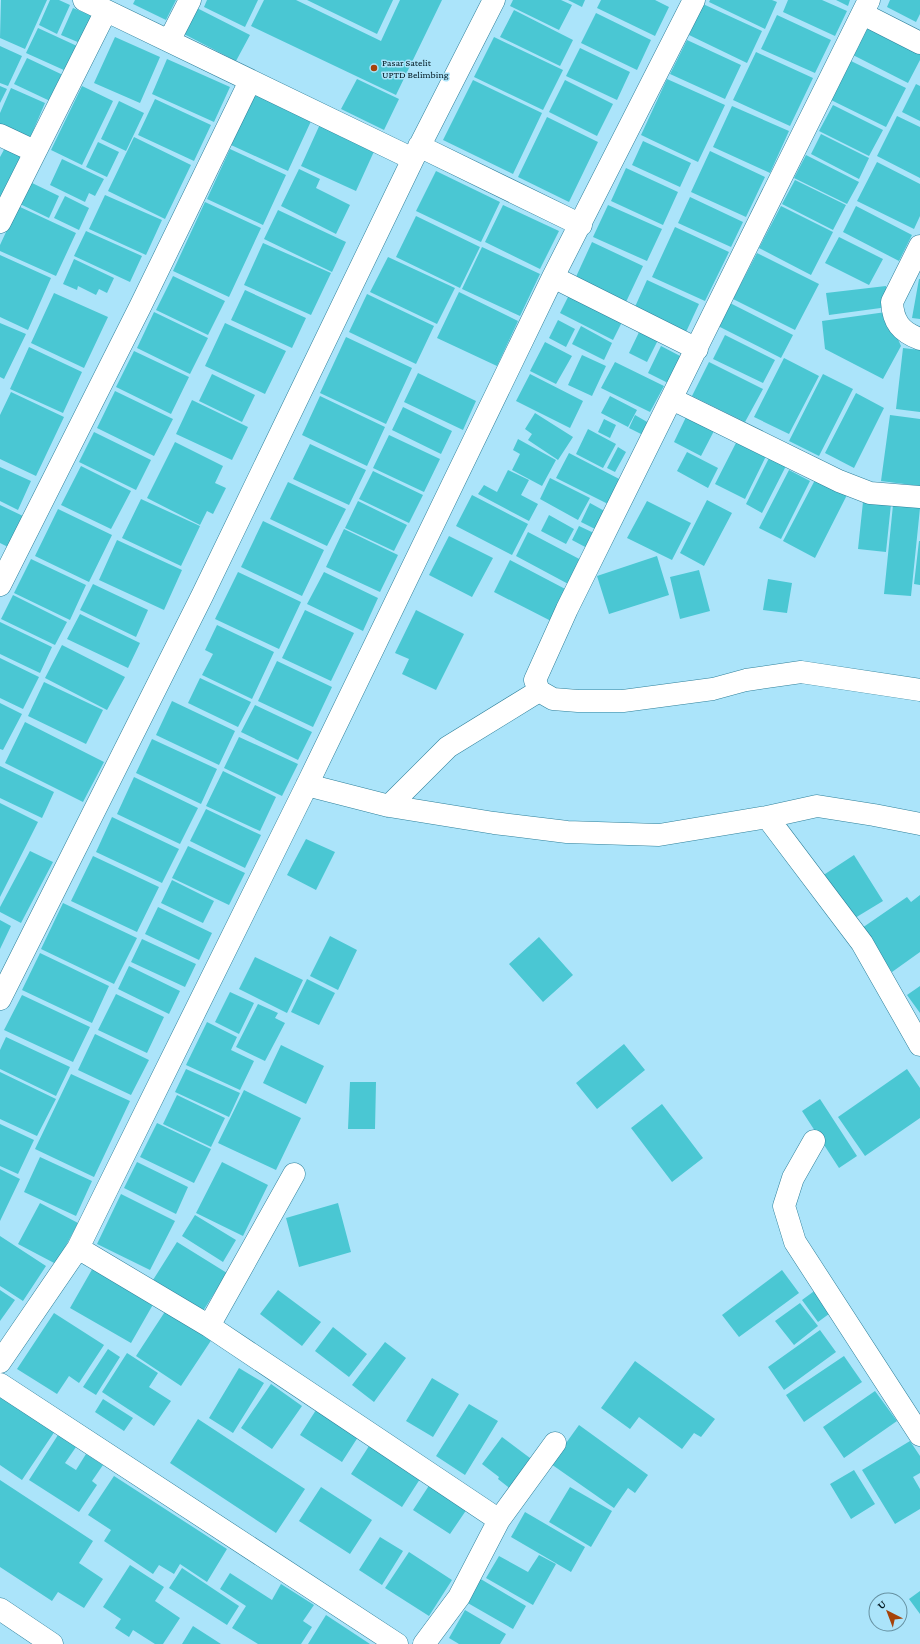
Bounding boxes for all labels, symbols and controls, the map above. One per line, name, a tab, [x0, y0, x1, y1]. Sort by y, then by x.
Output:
place label: Pasar Satelit UPTD Belimbing	[382, 57, 449, 80]
marker: Pasar Satelit UPTD Belimbing	[369, 63, 379, 73]
north arrow	[868, 1592, 908, 1632]
text: U	[874, 1597, 888, 1612]

